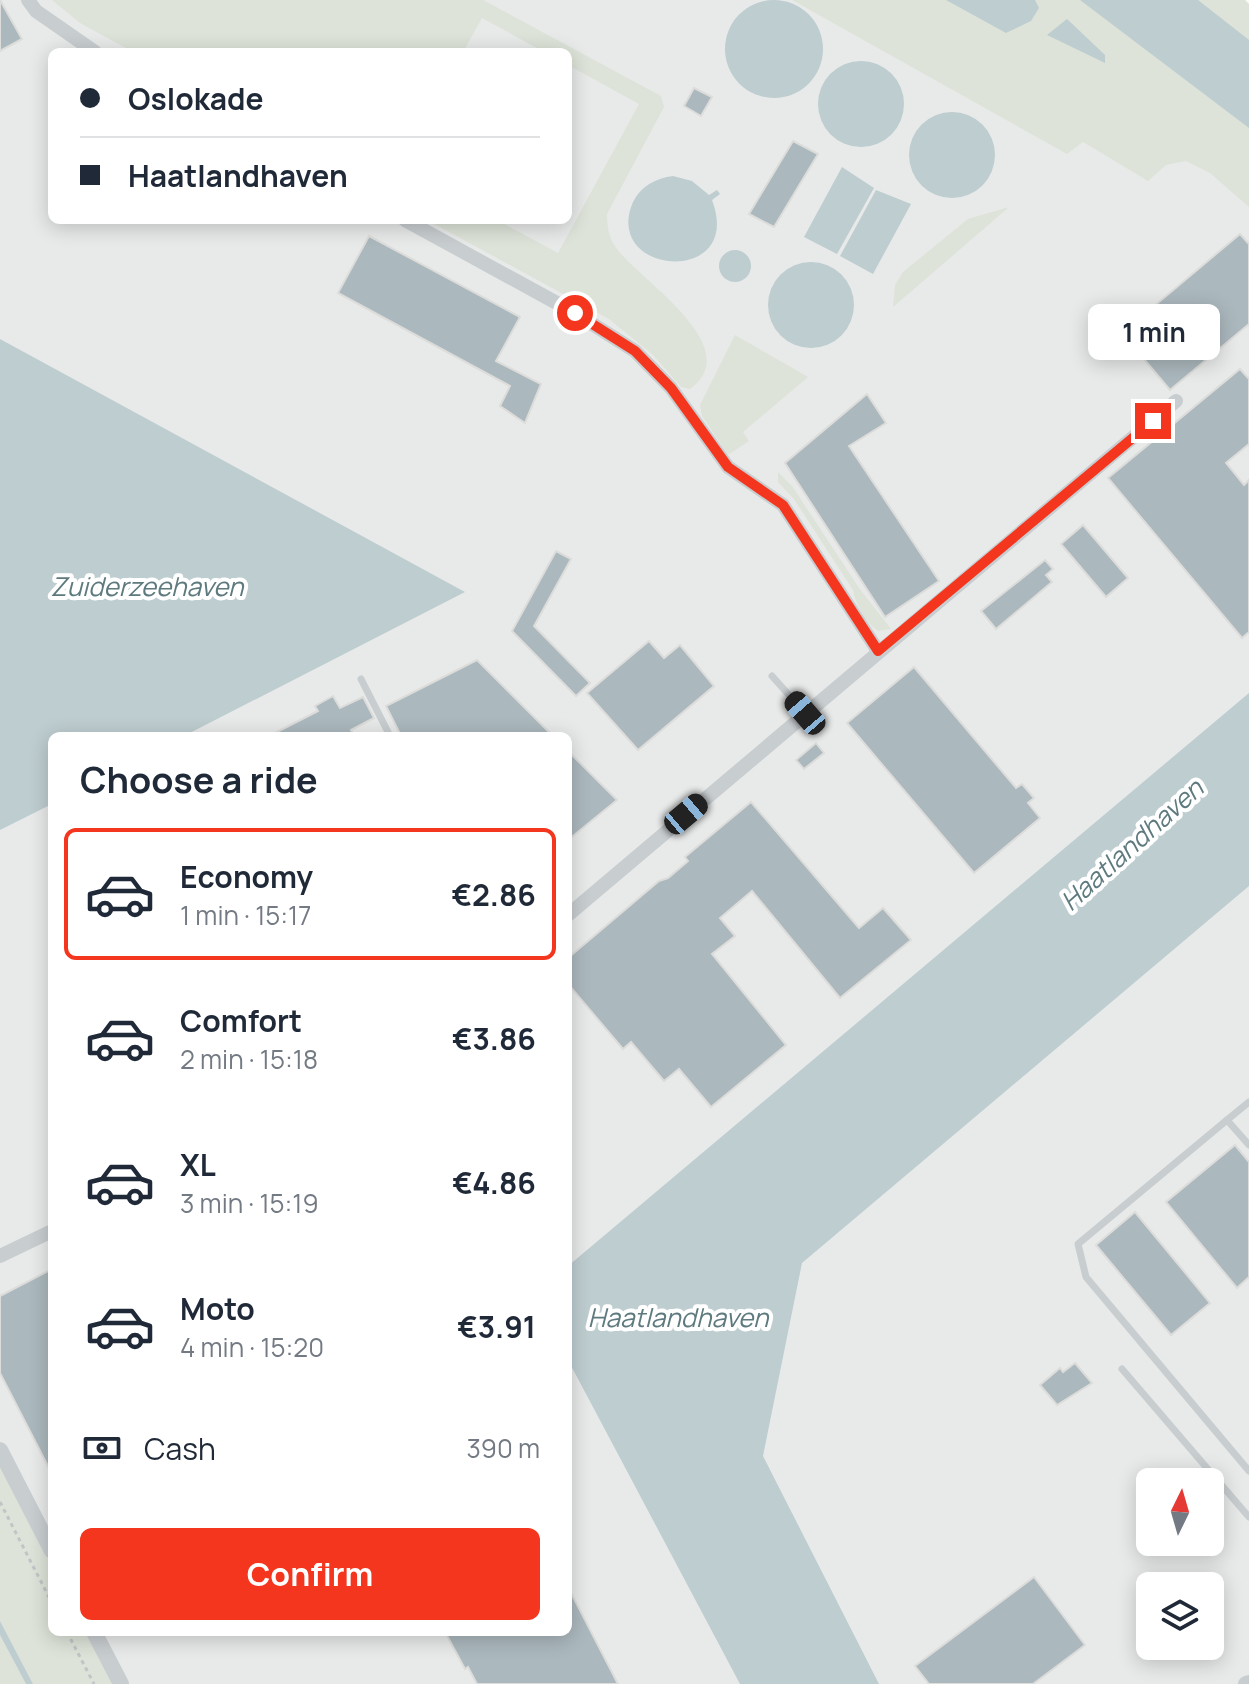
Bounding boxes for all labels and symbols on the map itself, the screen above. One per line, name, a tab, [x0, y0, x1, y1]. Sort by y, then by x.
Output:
route start	[557, 295, 593, 331]
callout: 1 min	[1087, 305, 1219, 361]
route end	[1135, 403, 1171, 439]
water label: Zuiderzeehaven	[51, 568, 245, 604]
car	[780, 687, 830, 739]
water label: Haatlandhaven	[1052, 769, 1212, 918]
car	[660, 789, 712, 839]
water label: Haatlandhaven	[588, 1299, 770, 1335]
north arrow	[1136, 1468, 1224, 1556]

